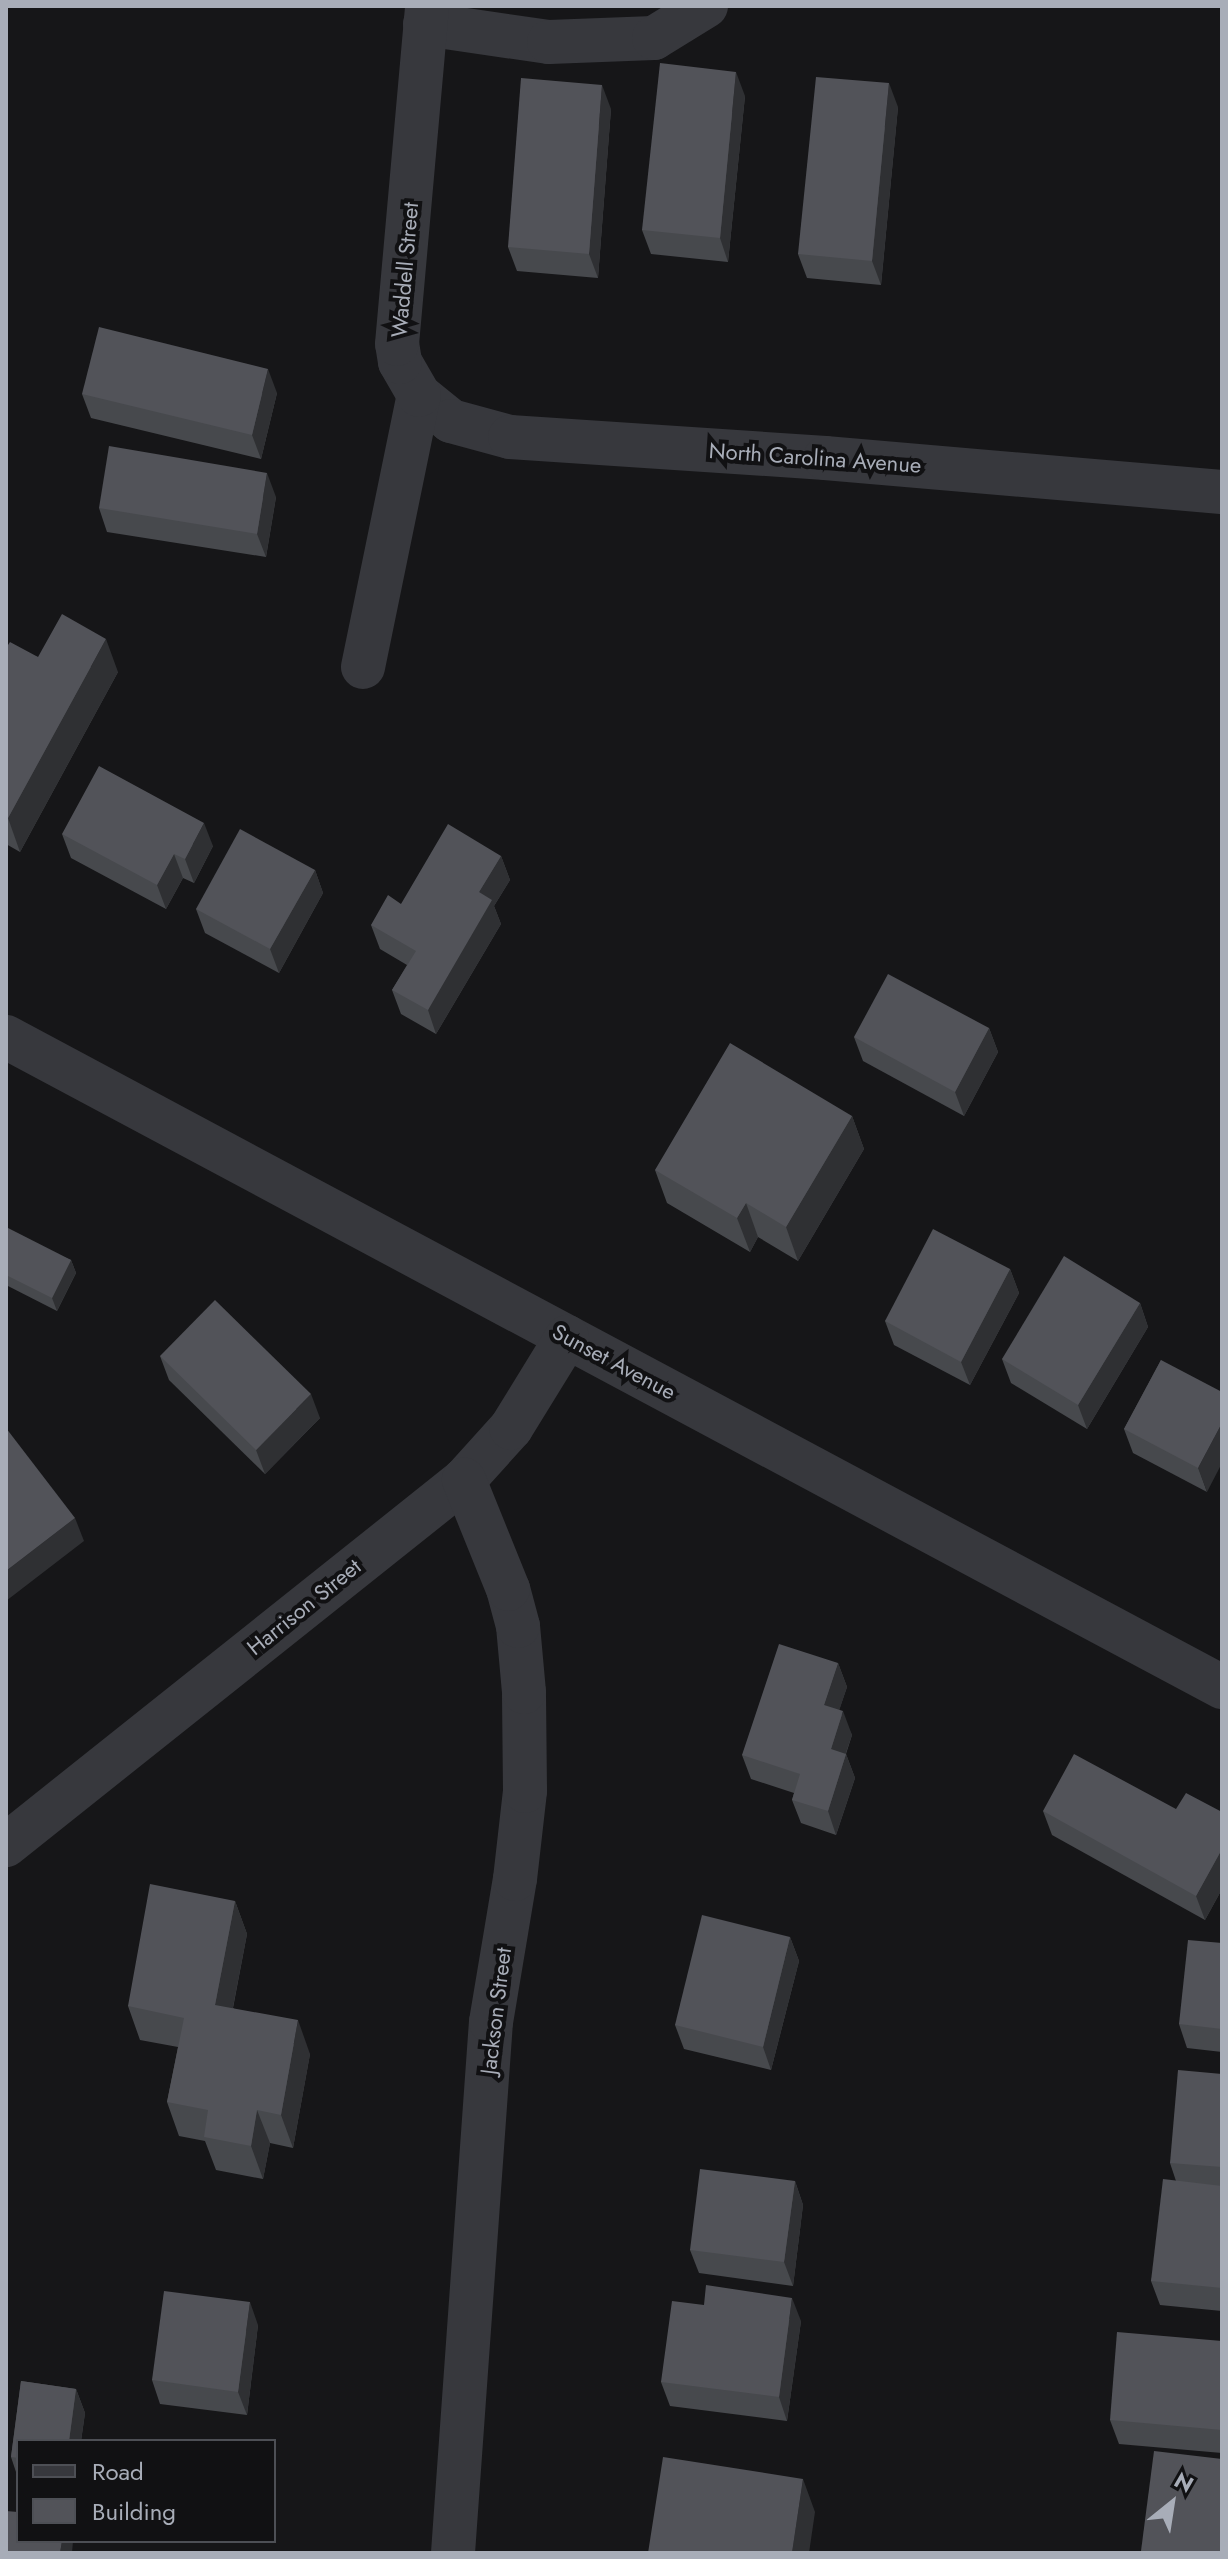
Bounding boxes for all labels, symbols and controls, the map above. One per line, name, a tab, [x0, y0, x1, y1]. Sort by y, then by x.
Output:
street label: Waddell Street	[386, 201, 424, 339]
street label: North Carolina Avenue	[708, 437, 922, 479]
street label: Sunset Avenue	[548, 1318, 680, 1406]
street label: Harrison Street	[242, 1553, 366, 1661]
street label: Jackson Street	[475, 1946, 517, 2076]
legend	[16, 2439, 276, 2543]
text: Road	[92, 2454, 144, 2489]
north arrow	[1132, 2463, 1212, 2543]
text: N	[1168, 2464, 1200, 2500]
text: Building	[92, 2494, 176, 2529]

